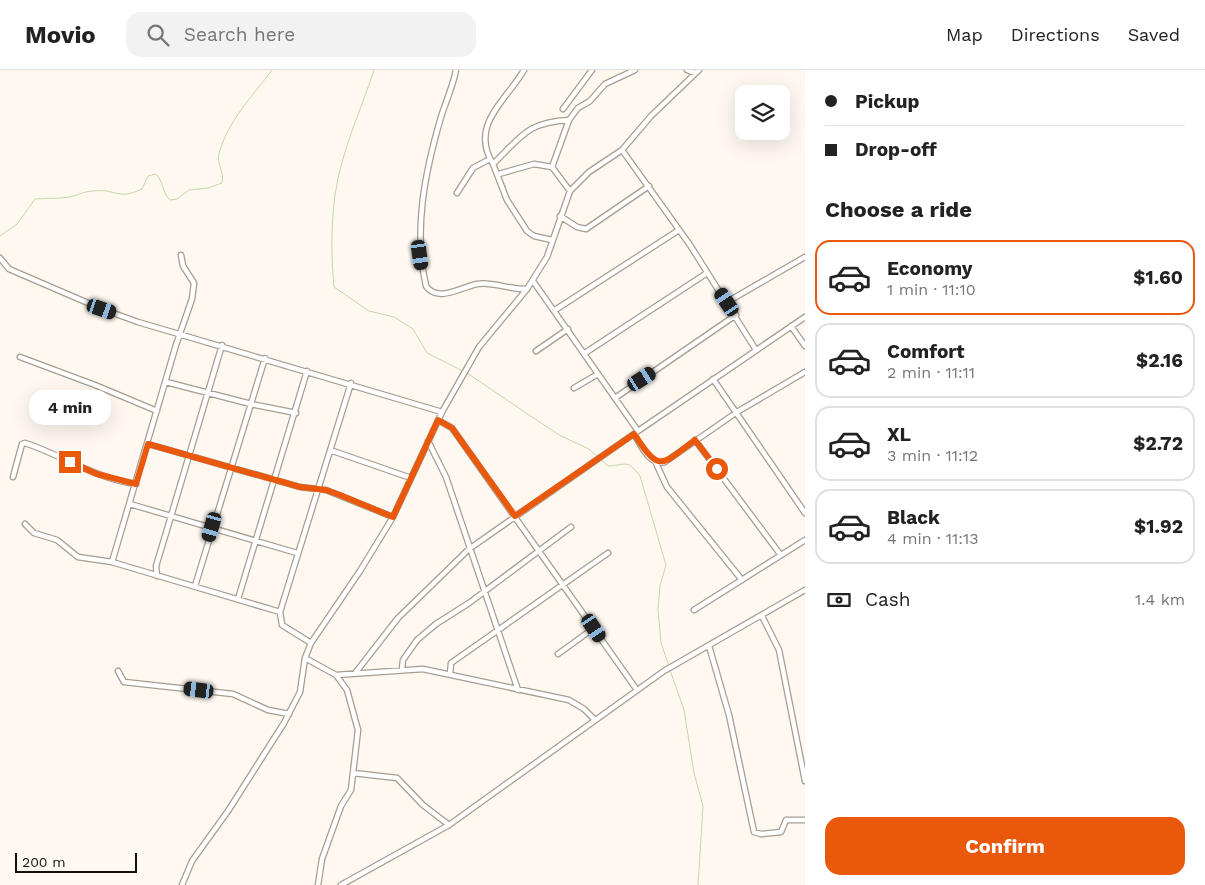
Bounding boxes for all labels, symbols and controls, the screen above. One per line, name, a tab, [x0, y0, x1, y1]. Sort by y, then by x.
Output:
search box	[126, 12, 476, 57]
text: Movio	[25, 21, 96, 49]
icon: search	[144, 21, 172, 49]
text: Search here	[184, 23, 295, 46]
text: Map	[946, 24, 983, 45]
text: Directions	[1011, 24, 1100, 45]
text: Saved	[1128, 24, 1180, 45]
map controls	[735, 85, 790, 140]
button: layers	[735, 85, 790, 140]
text: Pickup	[855, 90, 919, 113]
text: Drop-off	[855, 138, 937, 161]
text: Choose a ride	[825, 197, 972, 222]
car	[410, 239, 429, 271]
icon: car	[827, 255, 872, 300]
text: Economy	[887, 257, 972, 280]
text: $1.60	[1133, 266, 1183, 289]
text: 1 min · 11:10	[887, 280, 976, 299]
car	[712, 285, 741, 319]
car	[85, 297, 118, 321]
icon: car	[827, 338, 872, 383]
text: Comfort	[887, 340, 965, 363]
text: $2.16	[1136, 349, 1183, 372]
text: 2 min · 11:11	[887, 363, 975, 382]
car	[625, 365, 658, 393]
callout: 4 min	[29, 390, 111, 424]
text: 4 min	[48, 398, 92, 417]
icon: car	[827, 421, 872, 466]
text: XL	[887, 423, 911, 446]
text: $2.72	[1133, 432, 1183, 455]
text: 3 min · 11:12	[887, 446, 978, 465]
route end	[59, 451, 81, 473]
route start	[706, 458, 728, 480]
icon: car	[827, 504, 872, 549]
text: Black	[887, 506, 940, 529]
car	[200, 511, 223, 543]
text: $1.92	[1134, 515, 1183, 538]
text: 4 min · 11:13	[887, 529, 979, 548]
icon: cash	[825, 586, 853, 614]
text: Cash	[865, 588, 911, 611]
text: 1.4 km	[1135, 590, 1185, 609]
car	[579, 611, 608, 645]
car	[183, 681, 214, 699]
button: Confirm	[825, 817, 1185, 875]
scale bar	[15, 850, 138, 873]
text: 200 m	[22, 854, 66, 870]

